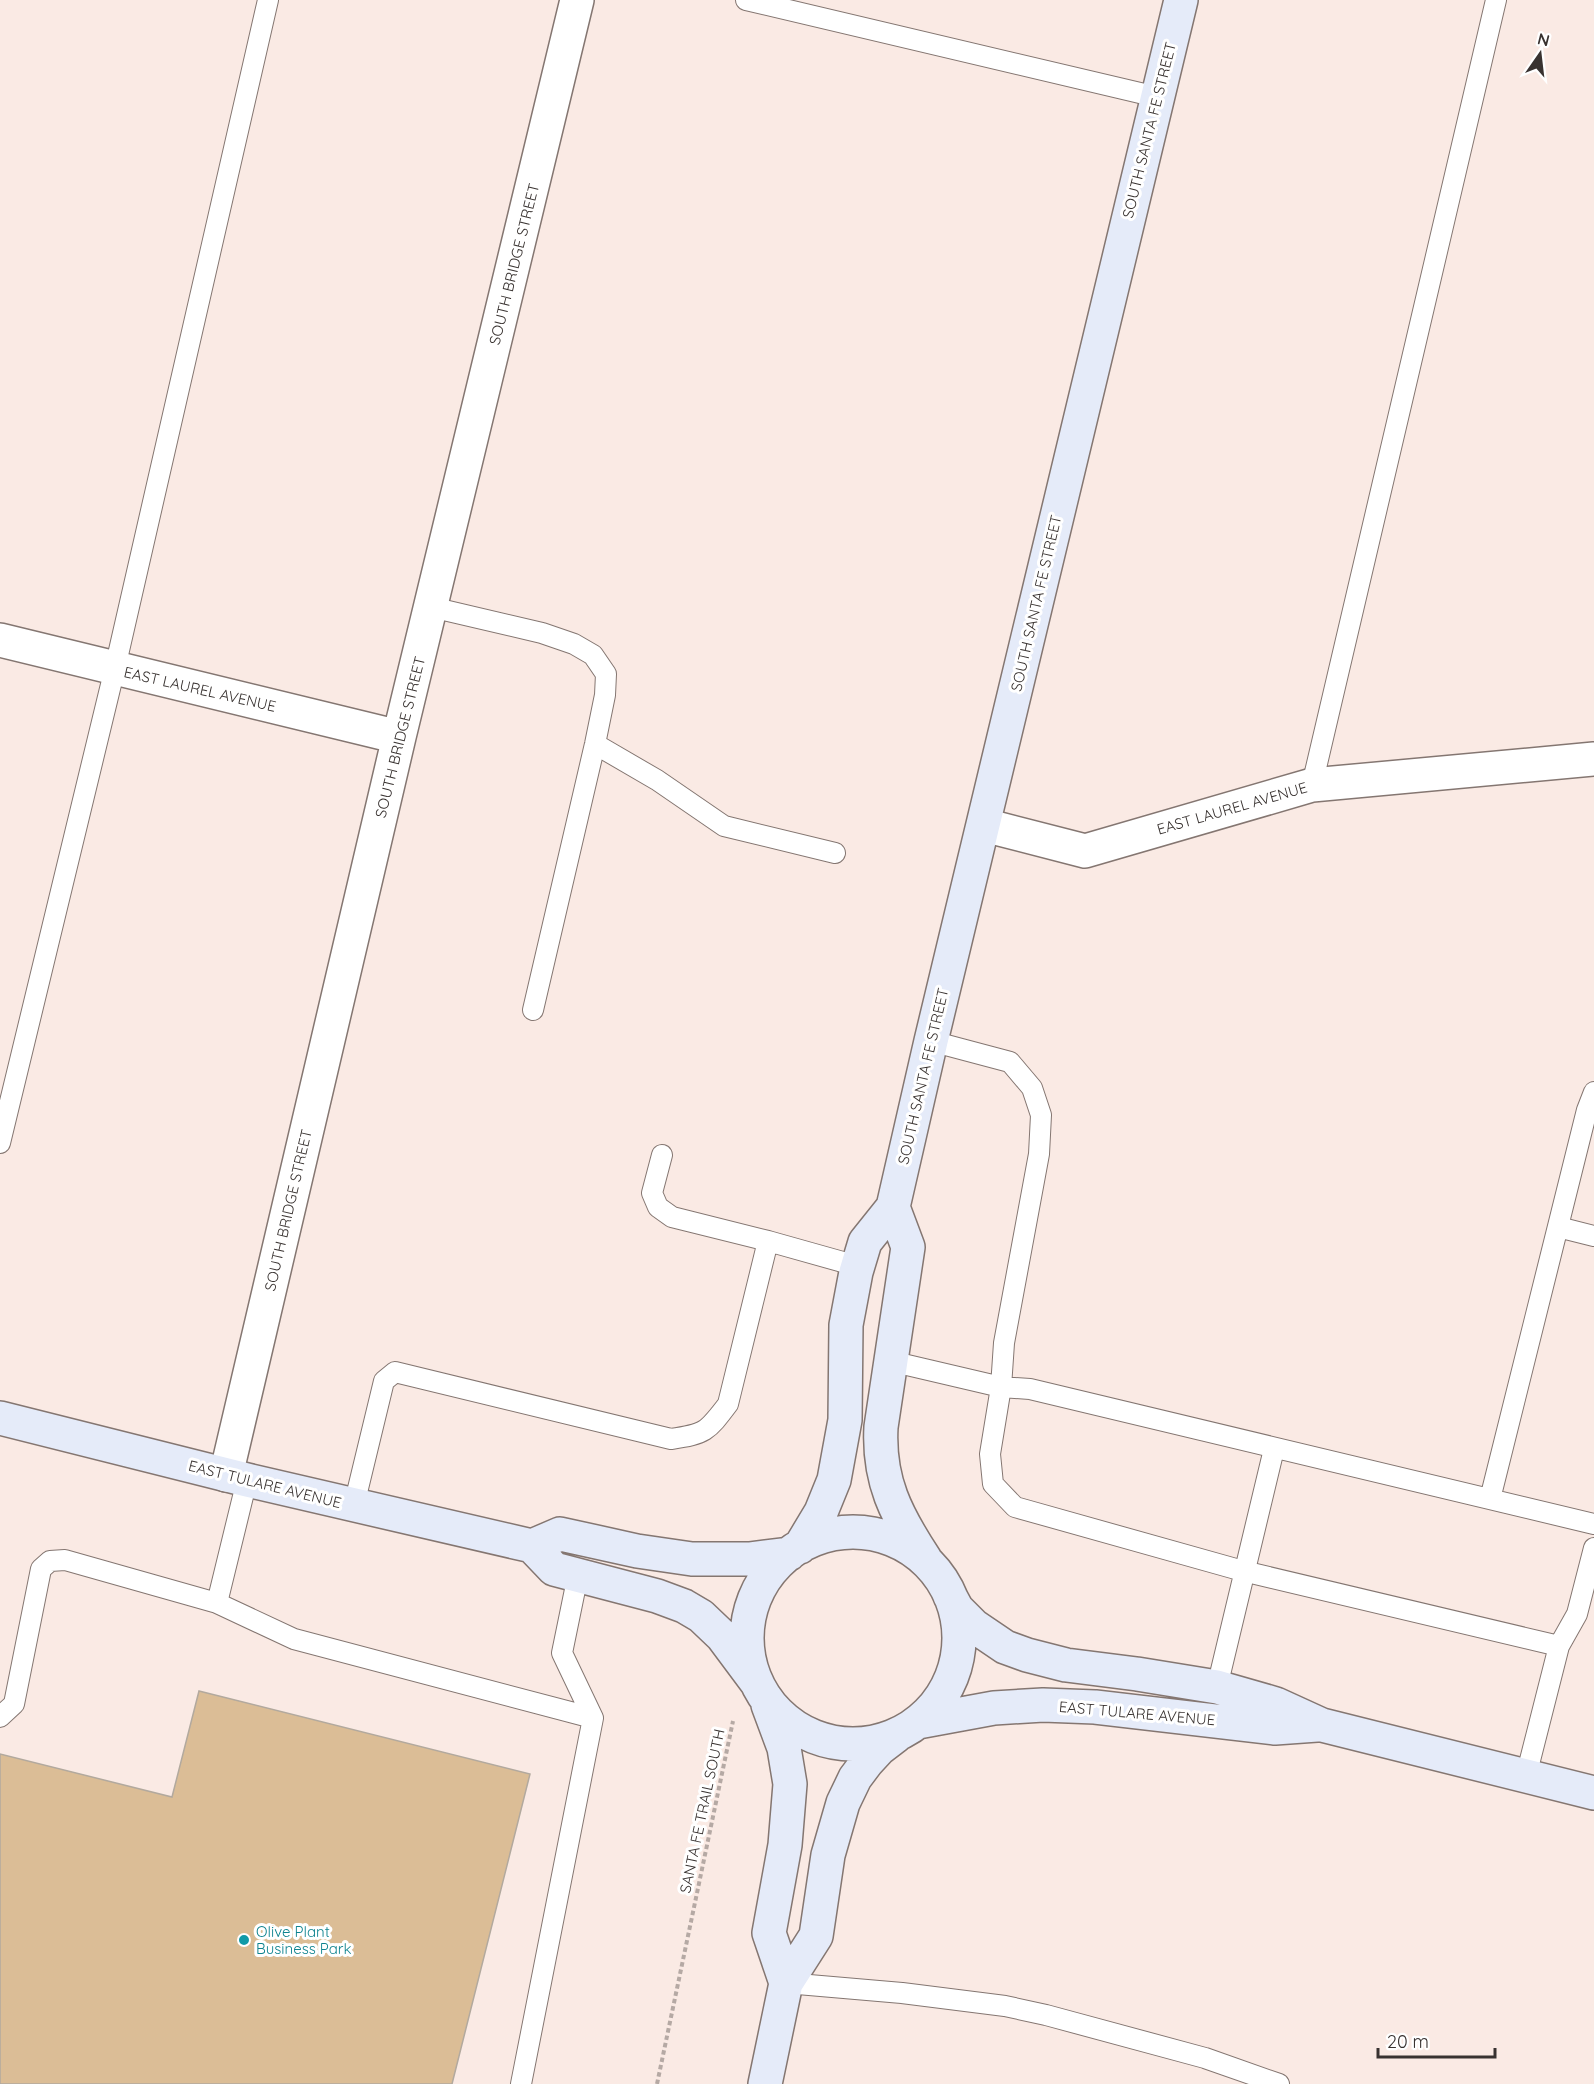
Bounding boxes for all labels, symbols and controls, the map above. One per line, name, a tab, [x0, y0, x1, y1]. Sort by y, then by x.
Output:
north arrow	[1510, 24, 1570, 84]
text: N	[1536, 28, 1552, 51]
street label: SOUTH SANTA FE STREET	[1118, 40, 1180, 220]
street label: SOUTH BRIDGE STREET	[485, 181, 543, 347]
street label: SOUTH SANTA FE STREET	[1006, 513, 1066, 693]
street label: SOUTH BRIDGE STREET	[371, 654, 429, 820]
street label: EAST LAUREL AVENUE	[122, 662, 278, 716]
street label: EAST LAUREL AVENUE	[1155, 777, 1309, 839]
street label: SOUTH SANTA FE STREET	[893, 986, 953, 1166]
street label: SOUTH BRIDGE STREET	[260, 1127, 316, 1293]
street label: EAST TULARE AVENUE	[187, 1456, 343, 1512]
street label: EAST TULARE AVENUE	[1058, 1697, 1216, 1729]
street label: SANTA FE TRAIL SOUTH	[675, 1727, 729, 1895]
place label: Olive Plant Business Park	[256, 1922, 352, 1958]
marker: Olive Plant Business Park	[237, 1933, 251, 1947]
scale bar	[1378, 2021, 1495, 2059]
text: 20 m	[1387, 2030, 1429, 2053]

